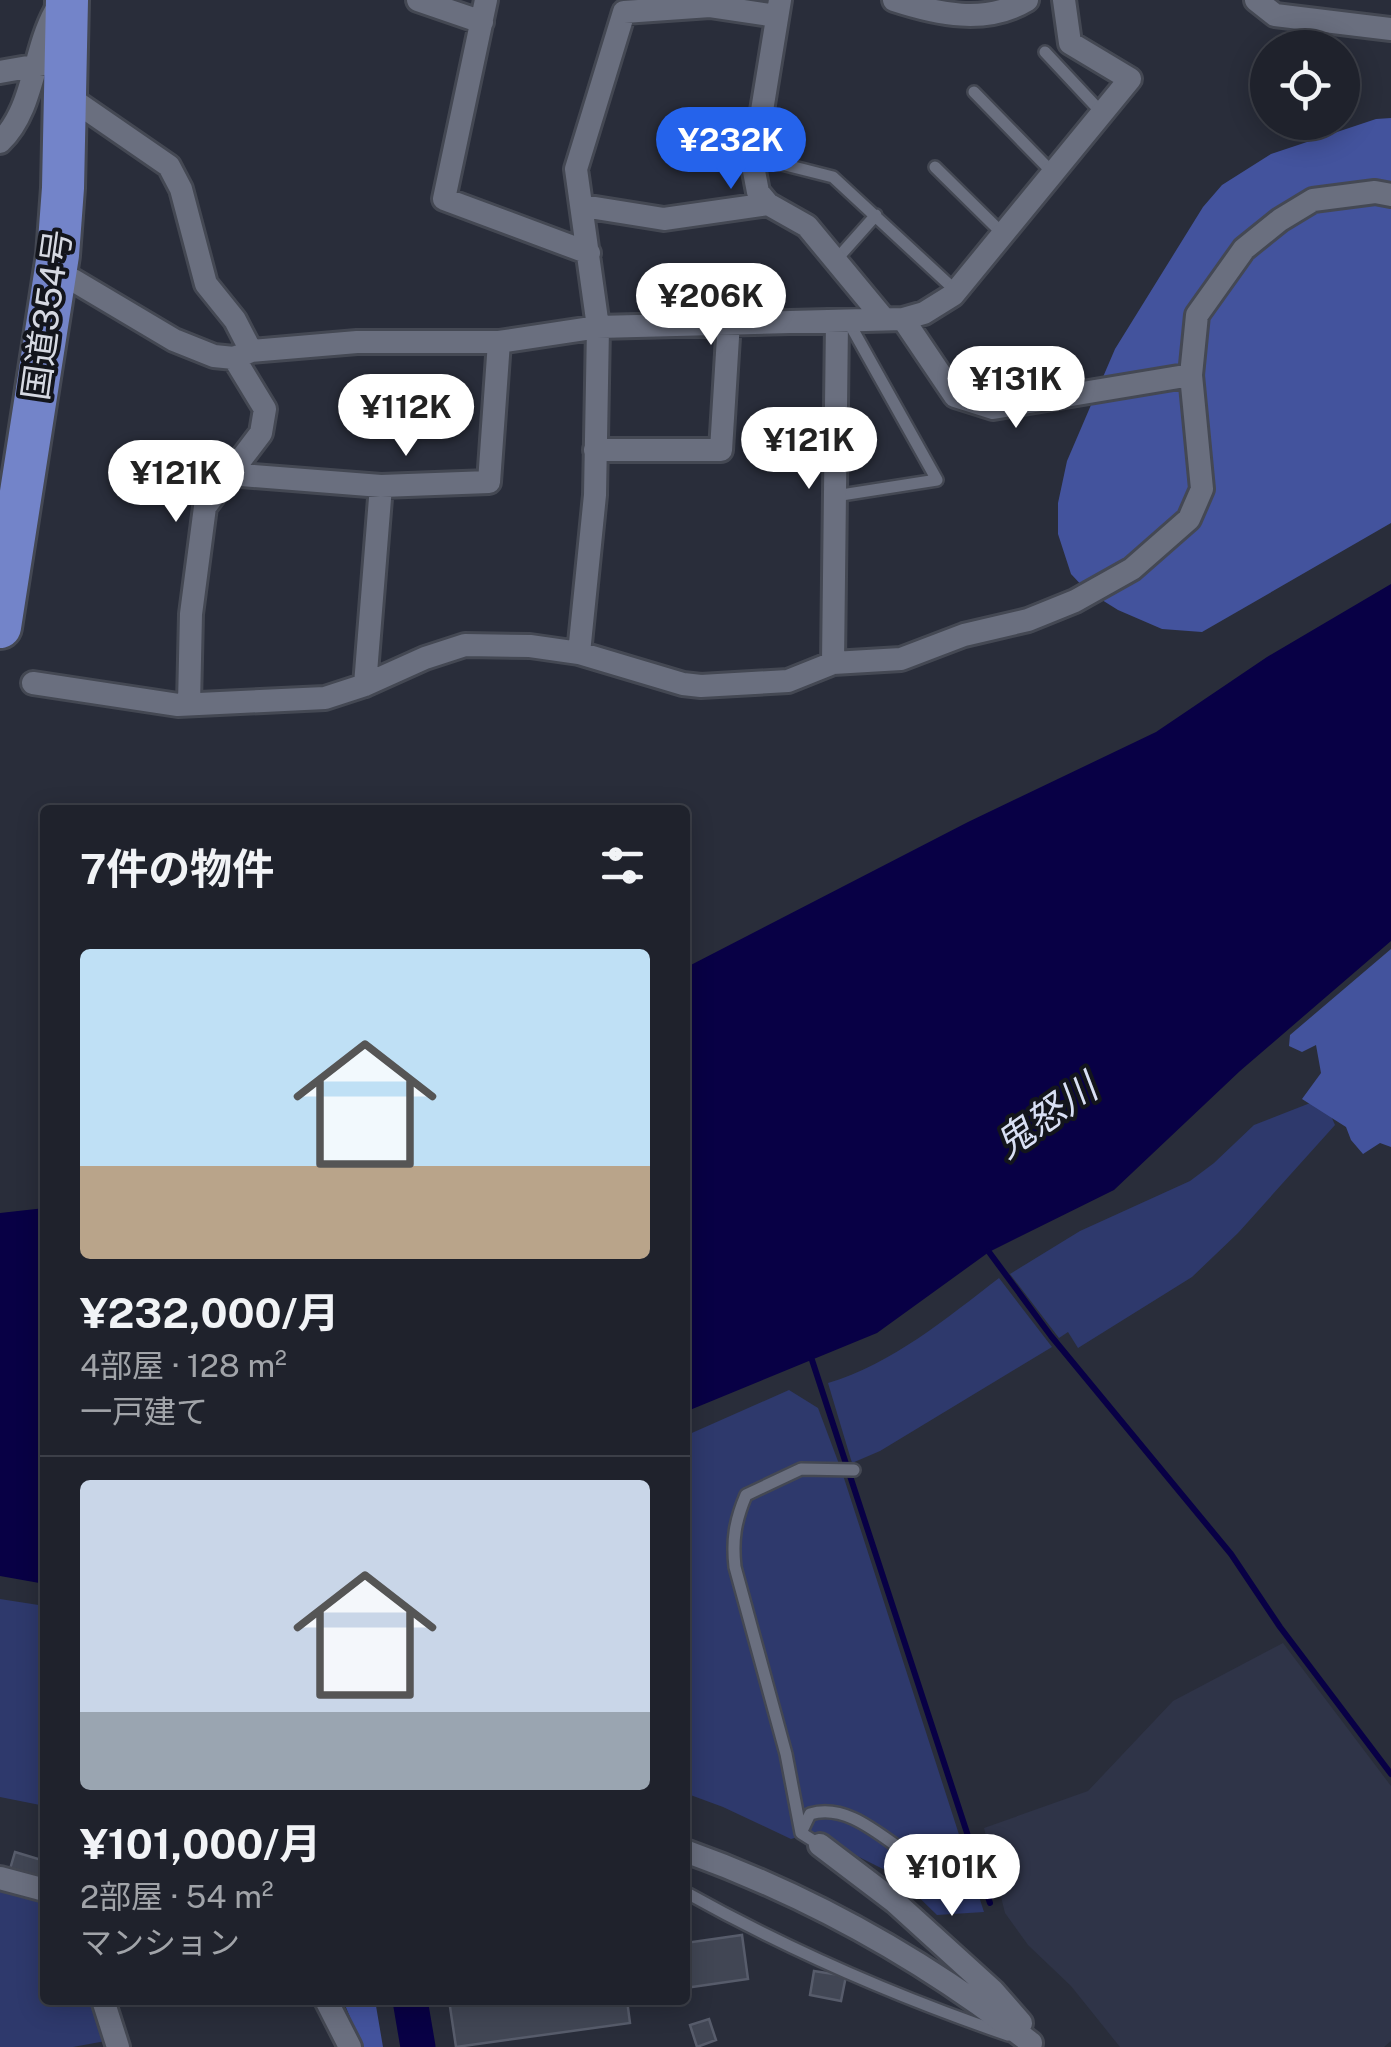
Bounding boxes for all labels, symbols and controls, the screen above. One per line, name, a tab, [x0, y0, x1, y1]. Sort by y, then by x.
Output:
map controls	[1250, 30, 1360, 140]
button: locate	[1250, 30, 1360, 140]
pin: ¥232K	[661, 107, 801, 192]
text: ¥232K	[678, 121, 784, 158]
street label: 国道354号	[14, 227, 79, 403]
pin: ¥206K	[641, 263, 781, 348]
text: ¥206K	[658, 277, 764, 314]
pin: ¥131K	[946, 346, 1086, 431]
text: ¥131K	[970, 360, 1062, 397]
pin: ¥112K	[336, 374, 476, 459]
text: ¥112K	[360, 388, 452, 425]
pin: ¥121K	[739, 407, 879, 492]
text: ¥121K	[763, 421, 855, 458]
pin: ¥121K	[106, 440, 246, 525]
text: ¥121K	[130, 454, 222, 491]
icon: filters	[595, 838, 650, 893]
text: 7件の物件	[80, 844, 274, 893]
icon: home	[275, 1014, 455, 1194]
water label: 鬼怒川	[986, 1062, 1109, 1167]
text: ¥232,000/月	[80, 1288, 340, 1337]
text: 4部屋 · 128 m²	[80, 1347, 287, 1384]
text: 一戸建て	[80, 1393, 208, 1430]
icon: home	[275, 1545, 455, 1725]
text: ¥101,000/月	[80, 1819, 321, 1868]
pin: ¥101K	[882, 1834, 1022, 1919]
text: ¥101K	[906, 1848, 998, 1885]
text: 2部屋 · 54 m²	[80, 1878, 274, 1915]
text: マンション	[80, 1924, 240, 1961]

